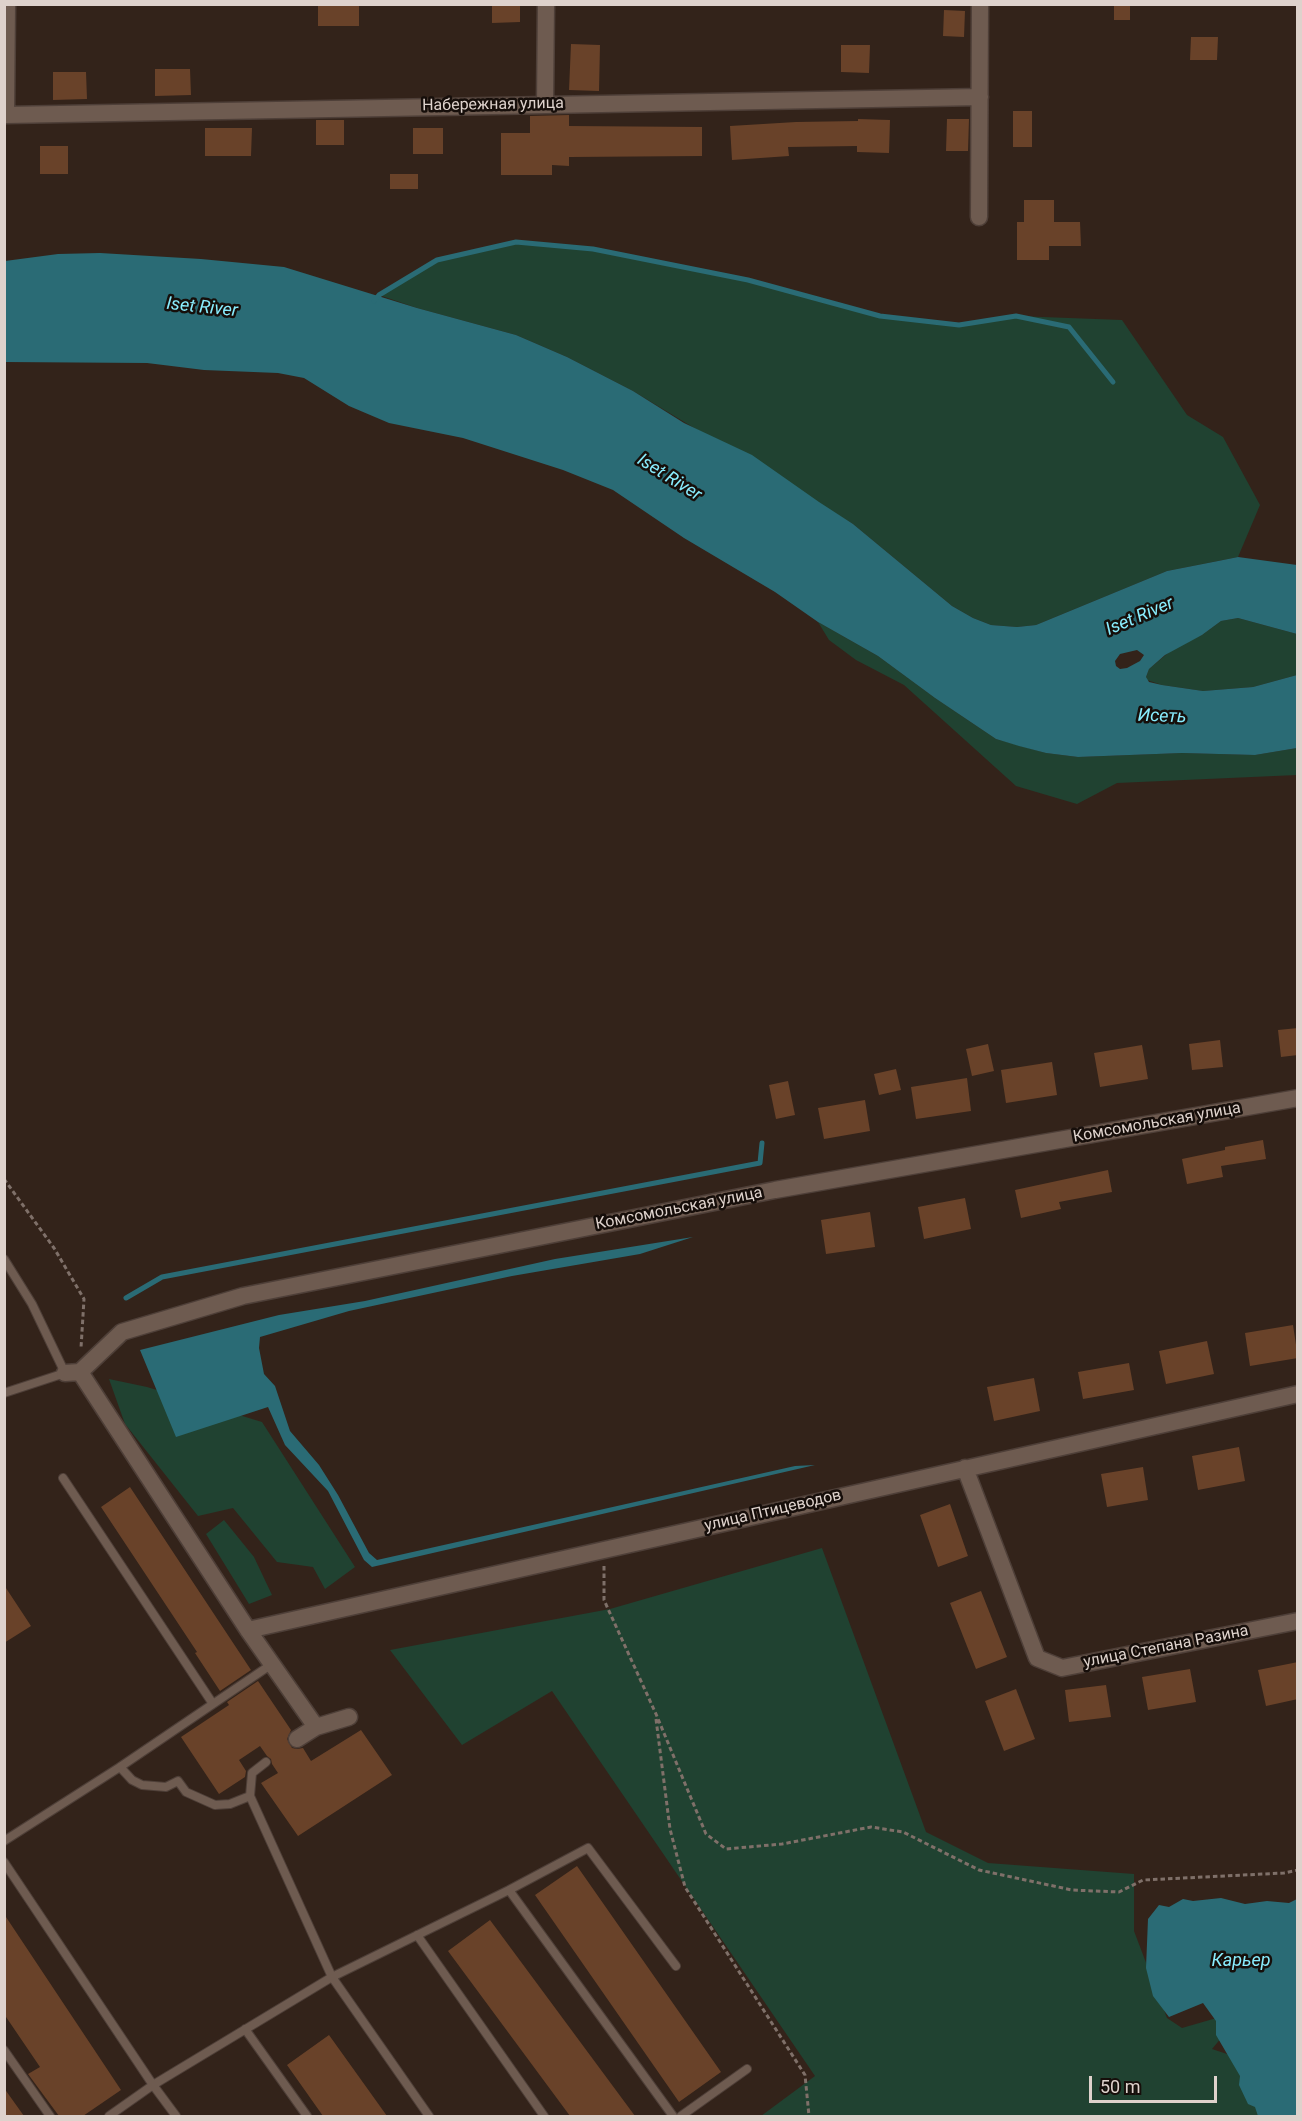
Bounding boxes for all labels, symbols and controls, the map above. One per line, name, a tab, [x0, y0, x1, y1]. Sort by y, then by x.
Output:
street label: Набережная улица	[422, 94, 564, 116]
water label: Iset River	[165, 294, 239, 322]
water label: Iset River	[633, 450, 705, 506]
water label: Iset River	[1103, 593, 1177, 641]
water label: Исеть	[1137, 705, 1187, 729]
street label: Комсомольская улица	[1072, 1099, 1242, 1147]
street label: Комсомольская улица	[594, 1183, 764, 1235]
street label: улица Птицеводов	[703, 1486, 843, 1536]
street label: улица Степана Разина	[1082, 1622, 1250, 1672]
water label: Карьер	[1211, 1950, 1271, 1972]
scale bar	[1092, 2064, 1220, 2102]
text: 50 m	[1100, 2076, 1140, 2097]

